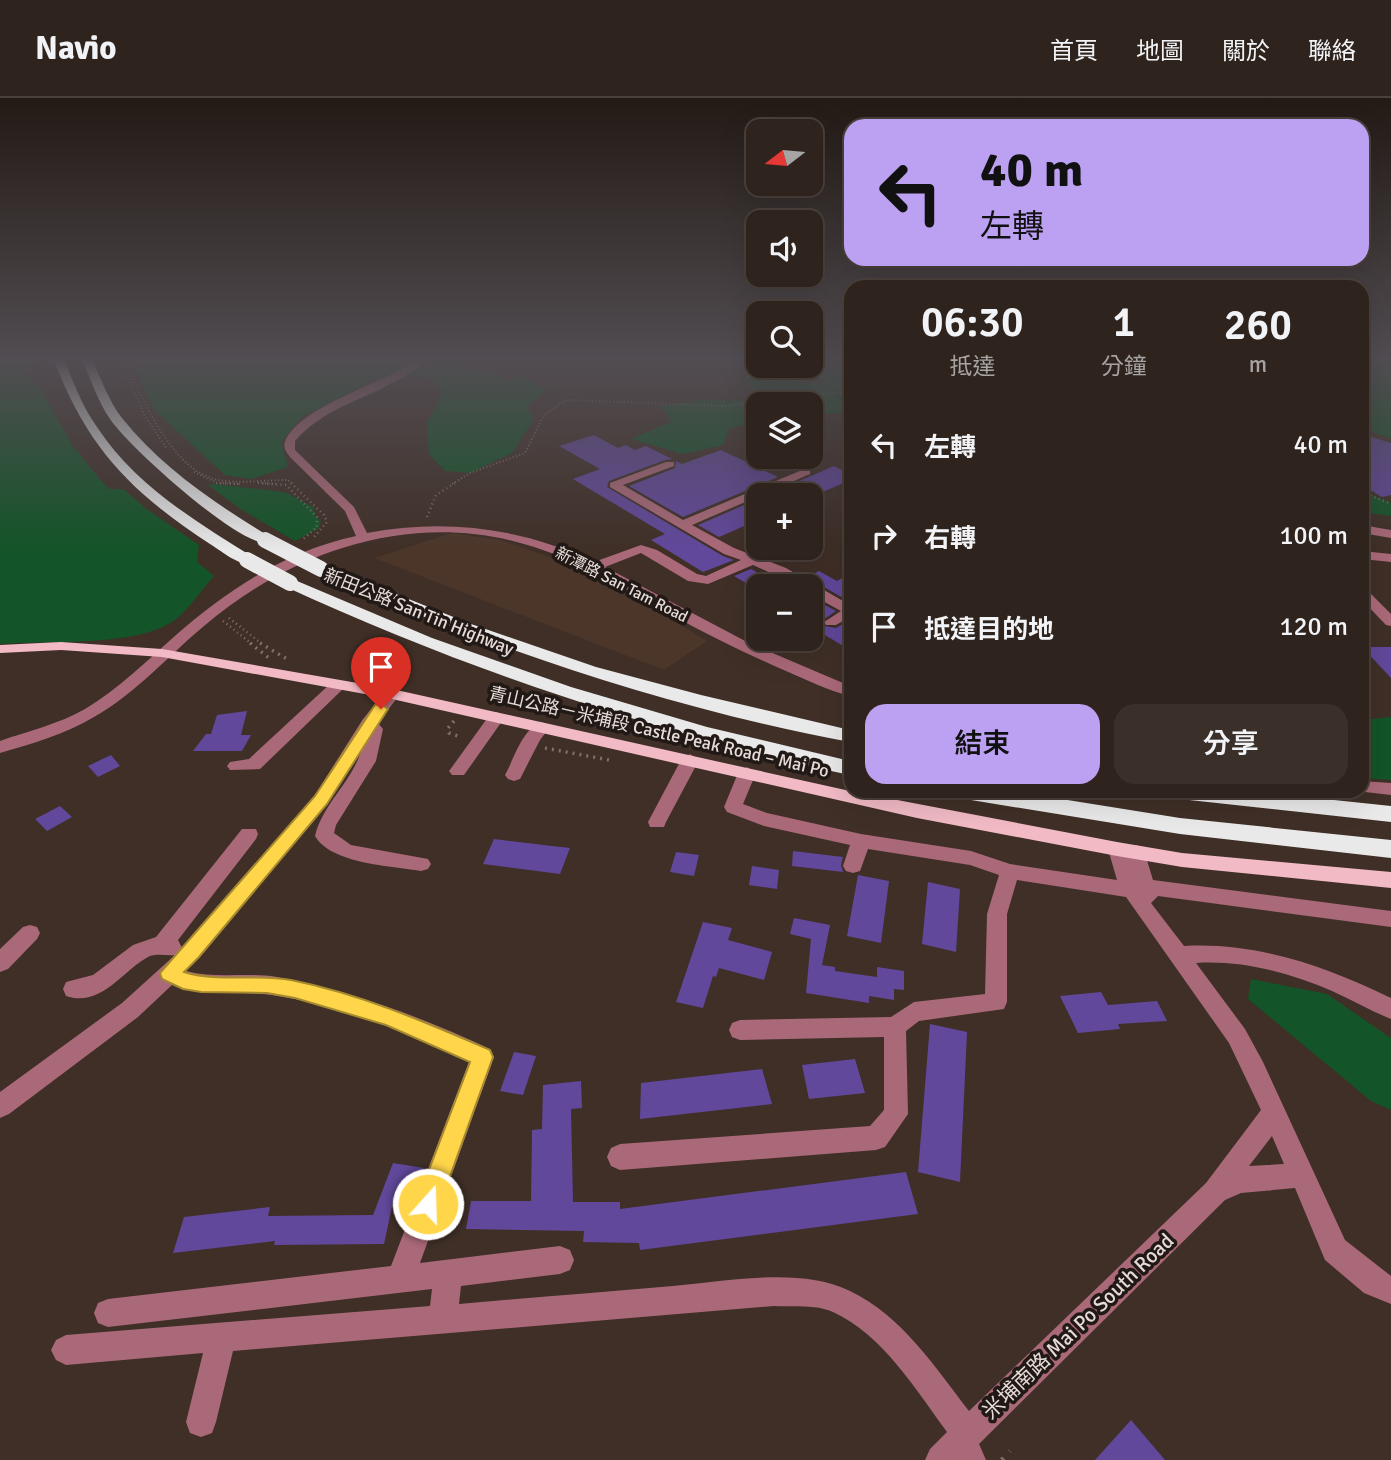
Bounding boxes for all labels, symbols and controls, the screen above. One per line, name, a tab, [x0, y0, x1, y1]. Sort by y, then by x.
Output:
text: Navio	[35, 28, 117, 69]
text: 首頁	[1050, 36, 1098, 66]
text: 地圖	[1136, 36, 1184, 66]
text: 關於	[1222, 36, 1270, 66]
text: 聯絡	[1308, 36, 1356, 66]
north arrow	[746, 119, 822, 196]
map controls	[746, 119, 823, 651]
text: 40 m	[980, 140, 1083, 200]
icon: left	[865, 147, 956, 238]
text: 左轉	[980, 207, 1044, 246]
button: sound	[746, 210, 823, 287]
text: 06:30	[921, 297, 1024, 348]
text: 1	[1112, 297, 1135, 348]
text: 260	[1224, 300, 1292, 351]
button: search	[746, 301, 823, 378]
text: m	[1249, 350, 1267, 379]
text: 抵達	[949, 352, 995, 381]
text: 分鐘	[1101, 352, 1147, 381]
button: layers	[746, 392, 823, 469]
icon: left	[865, 426, 903, 464]
text: 40 m	[1293, 429, 1348, 461]
text: 左轉	[924, 432, 976, 464]
button: +	[746, 483, 823, 560]
icon: right	[865, 517, 903, 555]
text: 100 m	[1279, 520, 1348, 552]
text: 右轉	[924, 523, 976, 555]
street label: 新潭路 San Tam Road	[552, 543, 691, 627]
street label: 新田公路 San Tin Highway	[321, 564, 518, 660]
button: −	[746, 574, 823, 651]
icon: arrive	[865, 608, 903, 646]
text: 120 m	[1279, 611, 1348, 643]
text: 抵達目的地	[924, 614, 1054, 646]
pin	[351, 637, 411, 709]
icon: arrive	[362, 648, 400, 686]
street label: 青山公路－米埔段 Castle Peak Road – Mai Po	[487, 682, 831, 782]
button: 結束	[865, 704, 1100, 784]
button: 分享	[1114, 704, 1348, 784]
position arrow	[391, 1167, 465, 1241]
street label: 米埔南路 Mai Po South Road	[977, 1228, 1179, 1424]

